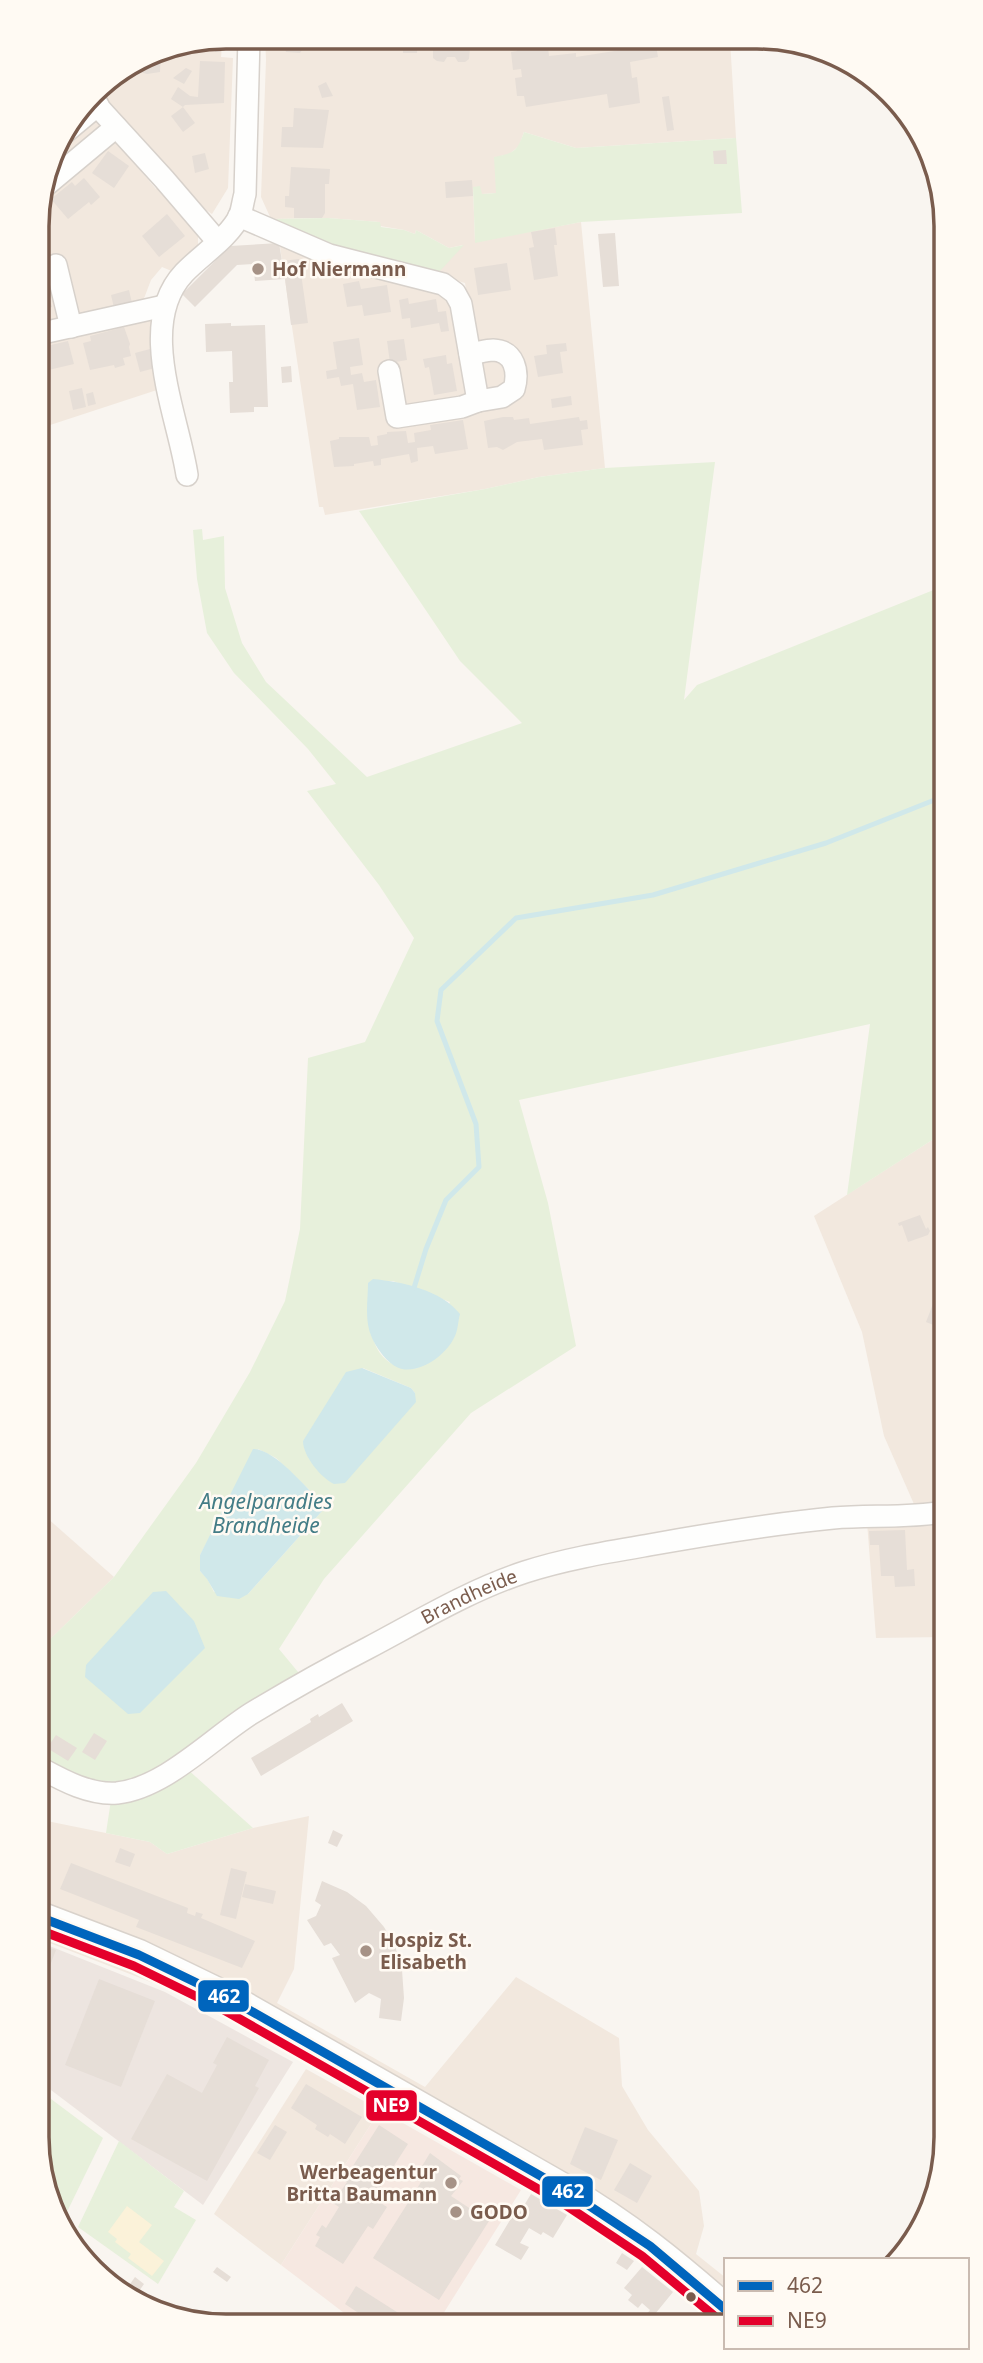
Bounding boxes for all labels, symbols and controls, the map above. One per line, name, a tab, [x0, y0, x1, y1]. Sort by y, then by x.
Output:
place label: Hof Niermann	[272, 256, 406, 282]
marker: Hof Niermann	[250, 261, 266, 277]
water label: Angelparadies Brandheide	[197, 1487, 333, 1539]
street label: Brandheide	[416, 1563, 521, 1630]
place label: Hospiz St. Elisabeth	[380, 1927, 472, 1975]
marker: Hospiz St. Elisabeth	[358, 1943, 374, 1959]
line badge: 462	[197, 1979, 250, 2013]
text: 462	[208, 1983, 240, 2009]
line badge: NE9	[365, 2089, 418, 2122]
text: NE9	[373, 2092, 410, 2118]
place label: Werbeagentur Britta Baumann	[286, 2159, 437, 2207]
marker: Werbeagentur Britta Baumann	[443, 2175, 459, 2191]
line badge: 462	[541, 2175, 594, 2208]
text: 462	[552, 2178, 584, 2204]
place label: GODO	[470, 2199, 528, 2225]
marker: GODO	[448, 2204, 464, 2220]
legend	[724, 2258, 969, 2349]
text: 462	[787, 2271, 823, 2299]
unlabelled marker	[684, 2290, 698, 2304]
text: NE9	[787, 2306, 827, 2334]

